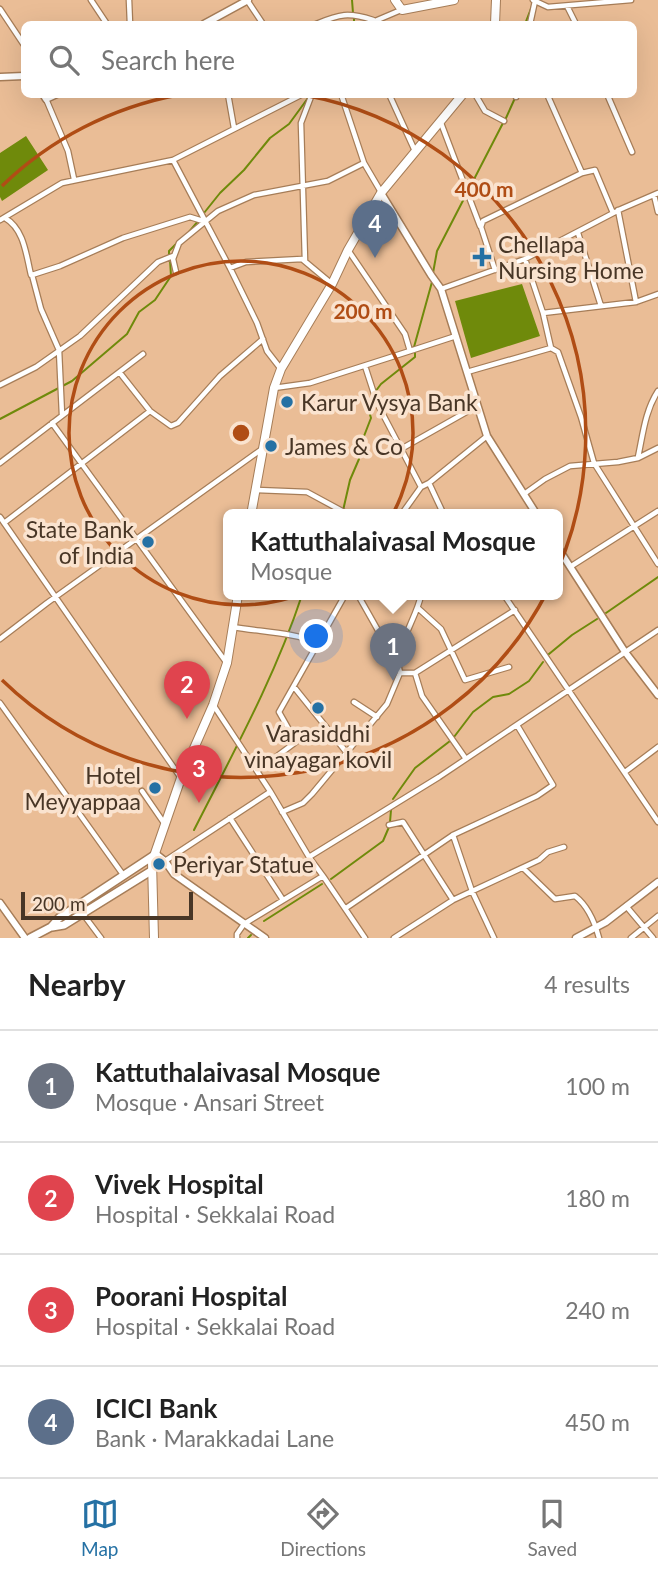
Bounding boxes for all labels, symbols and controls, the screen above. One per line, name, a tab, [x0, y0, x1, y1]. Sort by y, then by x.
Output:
search box	[21, 21, 637, 98]
icon: search	[45, 41, 83, 79]
text: Search here	[101, 44, 235, 76]
text: 400 m	[454, 176, 514, 201]
pin: 4	[352, 200, 398, 258]
place label: Chellapa Nursing Home	[498, 230, 644, 284]
marker: Chellapa Nursing Home	[472, 247, 492, 267]
text: 200 m	[333, 298, 393, 323]
place label: Karur Vysya Bank	[301, 388, 478, 416]
marker: Karur Vysya Bank	[279, 394, 295, 410]
centre of rings	[229, 421, 253, 445]
place label: James & Co	[285, 432, 403, 460]
marker: James & Co	[263, 438, 279, 454]
popup	[223, 509, 563, 600]
place label: State Bank of India	[26, 515, 134, 569]
text: Kattuthalaivasal Mosque	[250, 525, 536, 557]
marker: State Bank of India	[140, 534, 156, 550]
text: Mosque	[250, 557, 332, 585]
your location	[299, 619, 333, 653]
pin: 1	[370, 623, 416, 681]
pin: 2	[164, 661, 210, 719]
marker: Varasiddhi vinayagar kovil	[310, 700, 326, 716]
place label: Varasiddhi vinayagar kovil	[244, 719, 392, 773]
pin: 3	[176, 745, 222, 803]
place label: Hotel Meyyappaa	[25, 761, 141, 815]
marker: Hotel Meyyappaa	[147, 780, 163, 796]
place label: Periyar Statue	[173, 850, 314, 878]
marker: Periyar Statue	[151, 856, 167, 872]
scale bar	[21, 889, 192, 921]
text: 200 m	[32, 892, 86, 915]
text: Nearby	[28, 966, 126, 1002]
text: 4 results	[544, 970, 630, 998]
text: Kattuthalaivasal Mosque	[95, 1056, 380, 1088]
text: 1	[44, 1072, 58, 1100]
text: 100 m	[565, 1072, 630, 1100]
text: Mosque · Ansari Street	[95, 1088, 324, 1116]
text: Vivek Hospital	[95, 1168, 264, 1200]
text: 2	[44, 1184, 58, 1212]
text: 180 m	[565, 1184, 630, 1212]
text: Hospital · Sekkalai Road	[95, 1200, 335, 1228]
text: Poorani Hospital	[95, 1280, 287, 1312]
text: 3	[44, 1296, 58, 1324]
text: 240 m	[565, 1296, 630, 1324]
text: Hospital · Sekkalai Road	[95, 1312, 335, 1340]
text: ICICI Bank	[95, 1392, 218, 1424]
text: 4	[44, 1408, 58, 1436]
text: 450 m	[565, 1408, 630, 1436]
text: Bank · Marakkadai Lane	[95, 1424, 334, 1452]
tab: Map	[81, 1495, 119, 1560]
tab: Directions	[280, 1495, 366, 1560]
tab: Saved	[528, 1495, 577, 1560]

